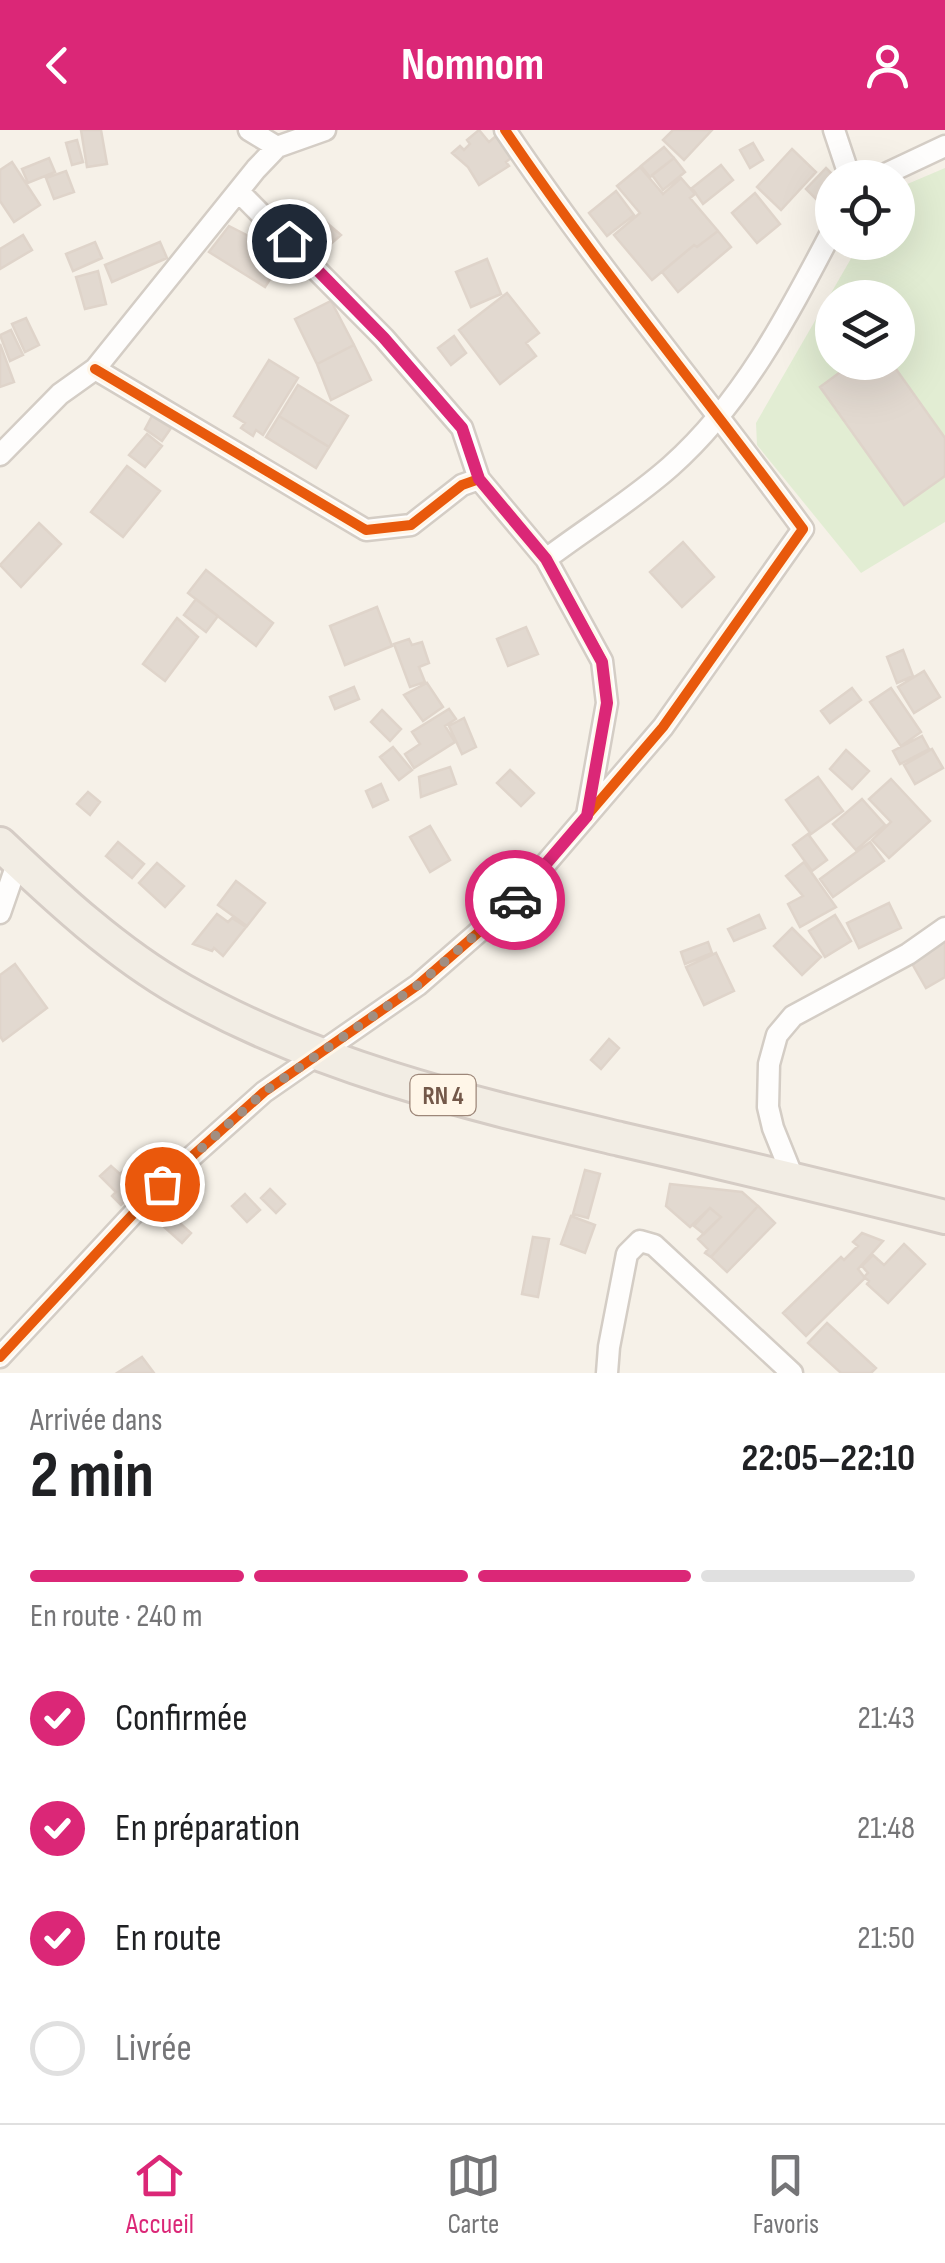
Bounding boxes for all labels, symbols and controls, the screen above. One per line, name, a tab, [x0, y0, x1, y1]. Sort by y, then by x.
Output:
icon: back	[30, 38, 85, 93]
text: Nomnom	[401, 38, 544, 93]
icon: person	[860, 38, 915, 93]
map controls	[815, 160, 915, 380]
button: locate	[815, 160, 915, 260]
pin	[247, 199, 332, 284]
icon: home	[262, 214, 317, 269]
button: layers	[815, 280, 915, 380]
courier	[465, 850, 565, 950]
icon: car	[488, 873, 543, 928]
road number: RN 4	[410, 1075, 476, 1115]
pin	[120, 1142, 205, 1227]
icon: bag	[135, 1157, 190, 1212]
text: Arrivée dans	[30, 1401, 162, 1440]
text: 22:05–22:10	[742, 1436, 915, 1481]
text: 2 min	[30, 1438, 154, 1516]
text: En route · 240 m	[30, 1597, 202, 1636]
icon: check	[30, 1691, 85, 1746]
text: Confirmée	[115, 1696, 248, 1741]
text: 21:43	[858, 1699, 915, 1738]
icon: check	[30, 1801, 85, 1856]
text: En préparation	[115, 1806, 300, 1851]
text: 21:48	[857, 1809, 915, 1848]
icon: check	[30, 1911, 85, 1966]
text: En route	[115, 1916, 221, 1961]
text: 21:50	[857, 1919, 915, 1958]
text: Livrée	[115, 2026, 192, 2071]
tab: Accueil	[126, 2148, 194, 2241]
tab: Carte	[446, 2148, 501, 2241]
tab: Favoris	[753, 2148, 819, 2241]

